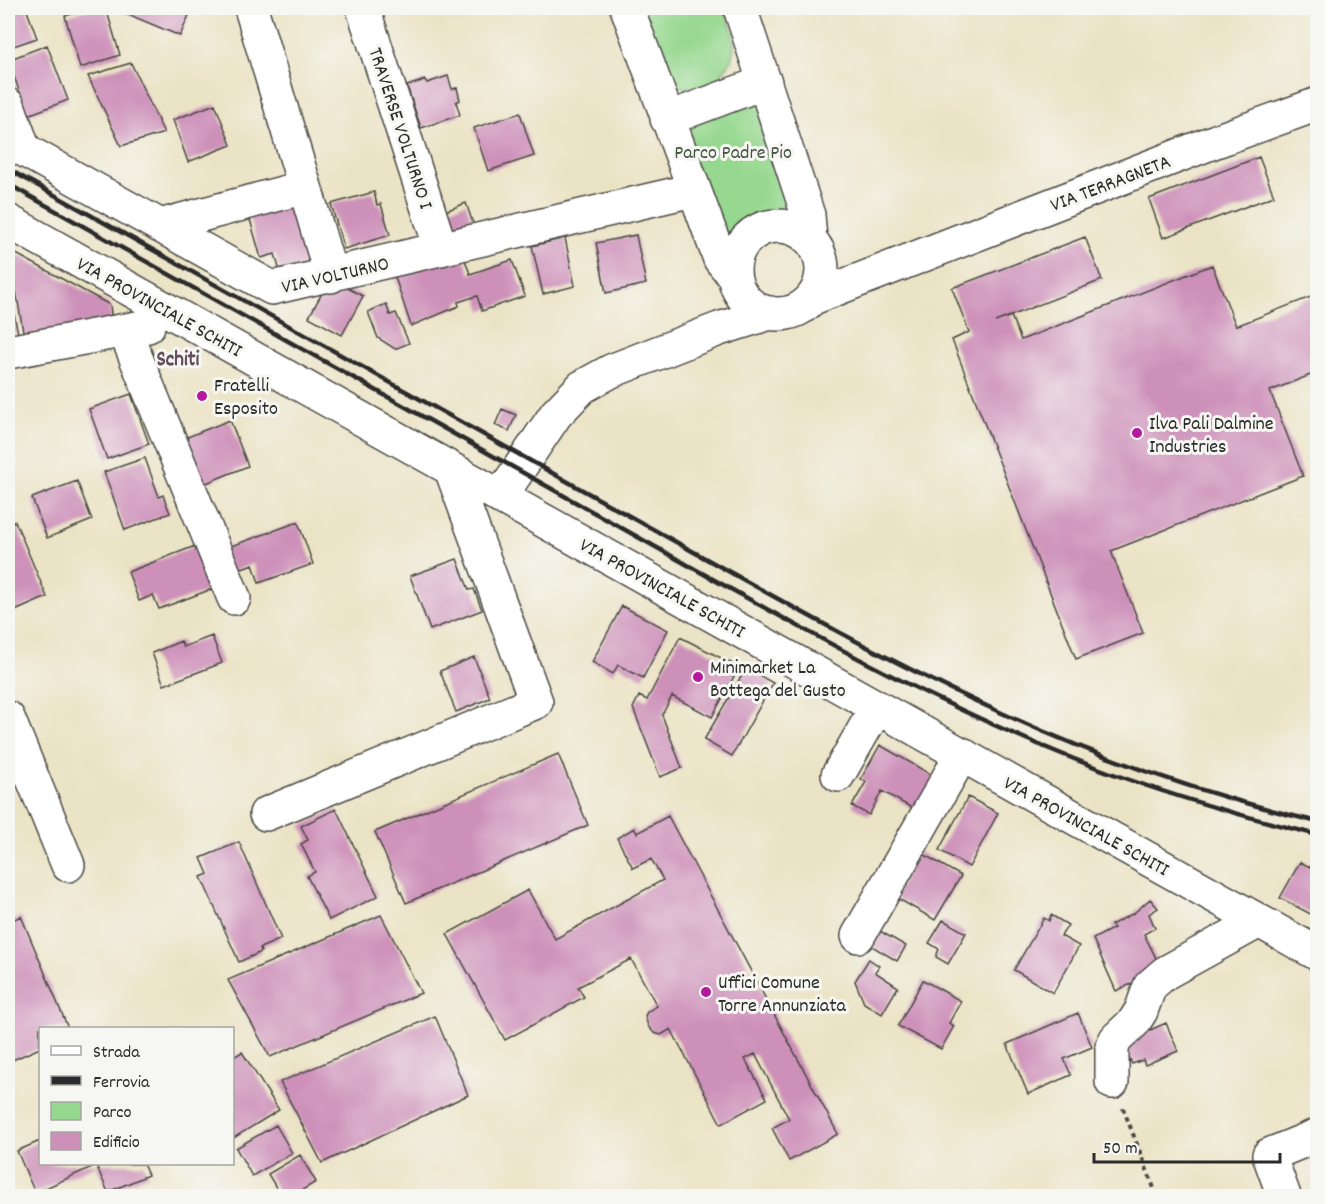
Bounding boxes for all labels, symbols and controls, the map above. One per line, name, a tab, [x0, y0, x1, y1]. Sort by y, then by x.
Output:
street label: TRAVERSE VOLTURNO I	[360, 45, 438, 213]
park label: Parco Padre Pio	[674, 140, 792, 168]
street label: VIA TERRAGNETA	[1047, 149, 1175, 221]
street label: VIA PROVINCIALE SCHITI	[71, 251, 246, 366]
street label: VIA VOLTURNO	[279, 251, 392, 303]
district label: Schiti	[157, 346, 200, 376]
place label: Fratelli Esposito	[214, 373, 278, 424]
marker: Fratelli Esposito	[195, 389, 209, 403]
place label: Ilva Pali Dalmine Industries	[1149, 411, 1274, 462]
marker: Ilva Pali Dalmine Industries	[1130, 426, 1144, 440]
street label: VIA PROVINCIALE SCHITI	[574, 532, 749, 647]
place label: Minimarket La Bottega del Gusto	[710, 655, 846, 706]
marker: Minimarket La Bottega del Gusto	[691, 670, 705, 684]
street label: VIA PROVINCIALE SCHITI	[998, 770, 1173, 885]
place label: Uffici Comune Torre Annunziata	[718, 970, 847, 1021]
marker: Uffici Comune Torre Annunziata	[699, 985, 713, 999]
legend	[39, 1027, 234, 1165]
text: Strada	[93, 1041, 140, 1066]
text: Ferrovia	[93, 1071, 150, 1096]
text: Parco	[93, 1101, 132, 1126]
scale bar	[1094, 1126, 1280, 1164]
text: Edificio	[93, 1131, 140, 1156]
text: 50 m	[1103, 1137, 1138, 1162]

